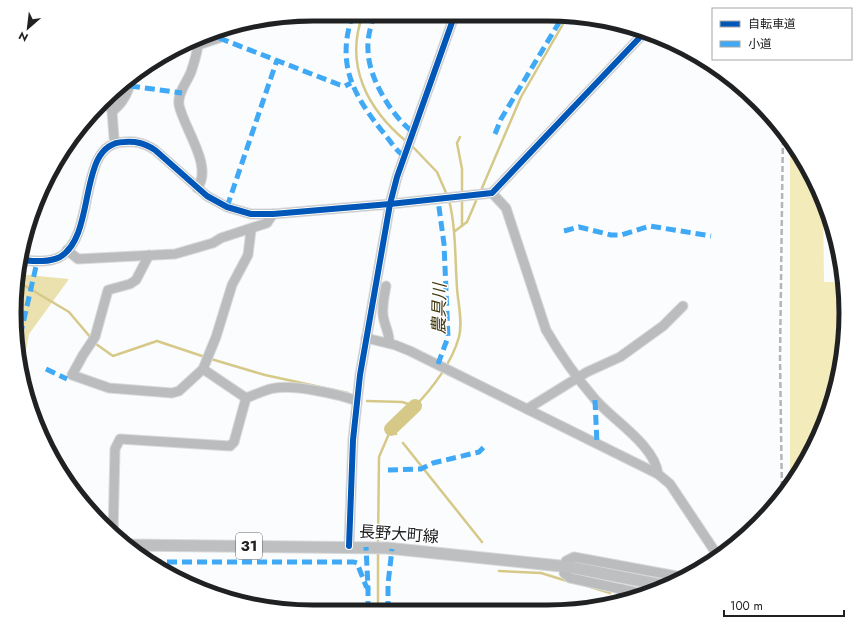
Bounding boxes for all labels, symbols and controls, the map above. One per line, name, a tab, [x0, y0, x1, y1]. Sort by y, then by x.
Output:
north arrow	[8, 8, 48, 48]
legend	[712, 8, 852, 60]
text: 自転車道	[748, 15, 796, 33]
text: N	[16, 28, 31, 46]
text: 小道	[748, 35, 772, 53]
water label: 農具川	[427, 281, 451, 335]
street label: 長野大町線	[358, 520, 440, 548]
road number: 31	[236, 533, 262, 559]
scale bar	[724, 592, 844, 618]
text: 100 m	[730, 597, 763, 615]

